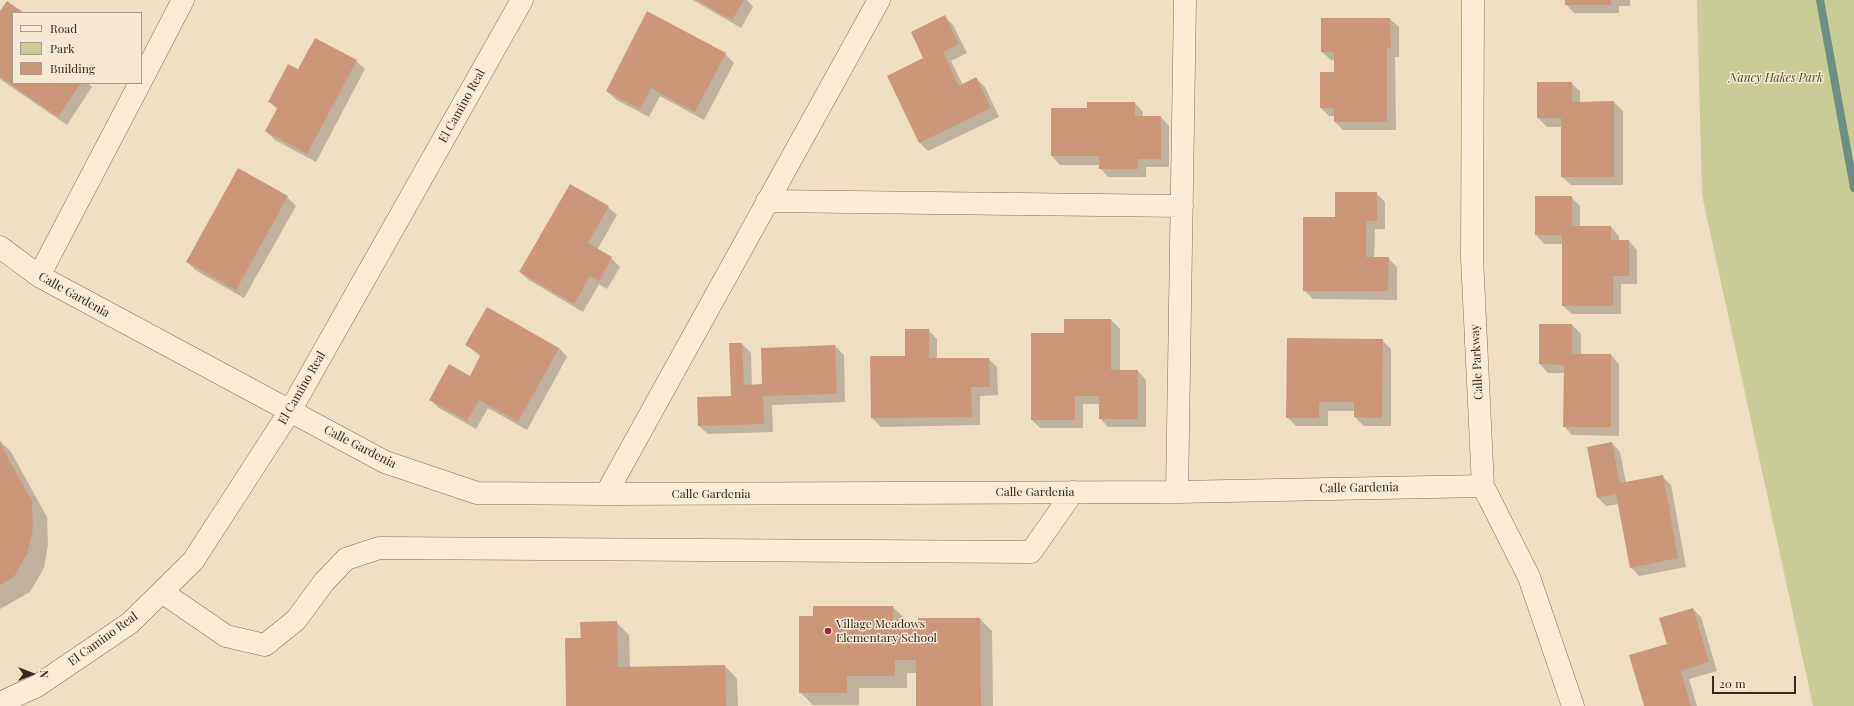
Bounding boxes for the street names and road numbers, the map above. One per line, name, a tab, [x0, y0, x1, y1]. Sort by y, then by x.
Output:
street label: El Camino Real	[436, 67, 488, 145]
street label: Calle Gardenia	[36, 270, 112, 320]
street label: Calle Parkway	[1468, 324, 1486, 400]
street label: El Camino Real	[275, 349, 329, 427]
street label: Calle Gardenia	[321, 423, 399, 471]
street label: Calle Gardenia	[1319, 480, 1399, 496]
street label: Calle Gardenia	[995, 485, 1075, 499]
street label: Calle Gardenia	[671, 487, 751, 501]
street label: El Camino Real	[66, 609, 140, 669]

